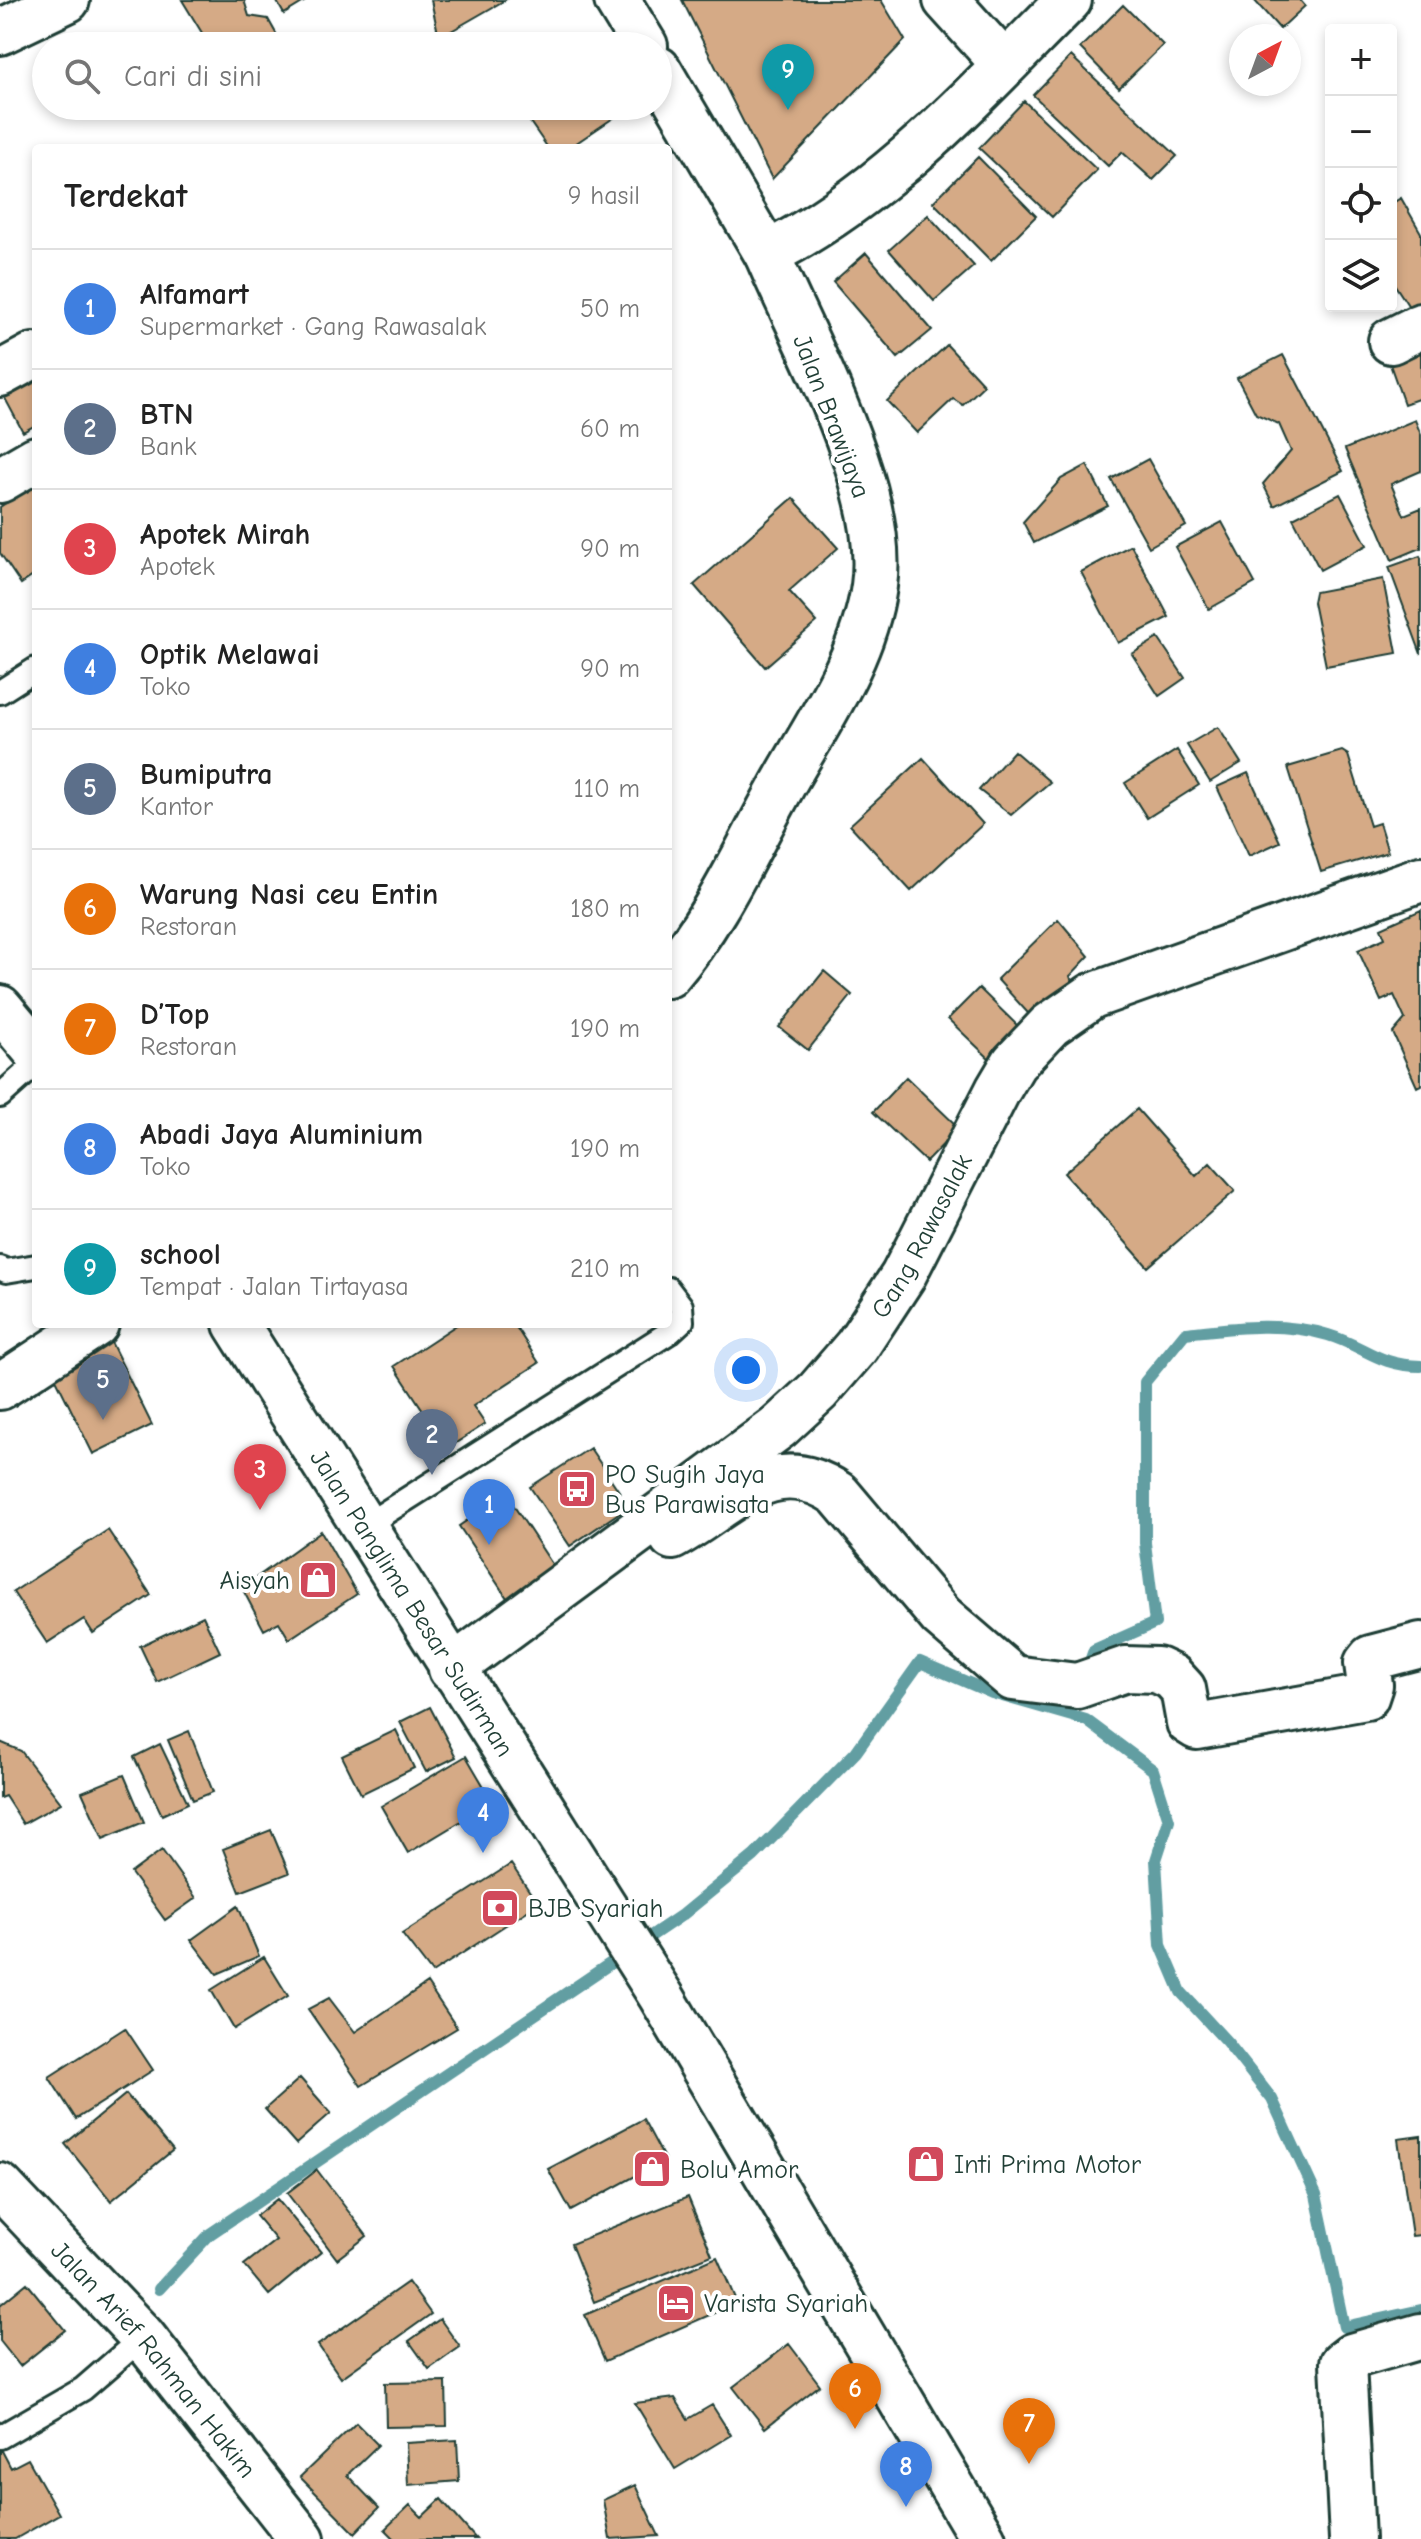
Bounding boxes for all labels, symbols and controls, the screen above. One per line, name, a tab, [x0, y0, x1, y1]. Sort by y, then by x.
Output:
north arrow	[1229, 24, 1301, 96]
map controls	[1325, 24, 1397, 312]
button: +	[1325, 24, 1397, 96]
search box	[32, 32, 672, 120]
pin: 9	[762, 44, 814, 110]
icon: search	[60, 54, 104, 98]
text: Cari di sini	[124, 59, 262, 94]
button: −	[1325, 96, 1397, 168]
button: locate	[1325, 168, 1397, 240]
text: Terdekat	[64, 176, 187, 216]
text: 9 hasil	[568, 181, 640, 211]
button: layers	[1325, 240, 1397, 312]
text: Alfamart	[140, 277, 249, 312]
text: 1	[85, 294, 95, 324]
text: 50 m	[580, 294, 640, 324]
text: Supermarket · Gang Rawasalak	[140, 312, 486, 342]
street label: Jalan Brawijaya	[786, 330, 876, 502]
text: BTN	[140, 397, 194, 432]
text: 2	[84, 414, 96, 444]
text: 60 m	[580, 414, 640, 444]
text: Bank	[140, 432, 197, 462]
text: Apotek Mirah	[140, 517, 310, 552]
text: 3	[84, 534, 96, 564]
text: 90 m	[580, 534, 640, 564]
text: Apotek	[140, 552, 215, 582]
text: Optik Melawai	[140, 637, 319, 672]
text: 4	[84, 654, 96, 684]
text: 90 m	[580, 654, 640, 684]
text: Toko	[140, 672, 191, 702]
text: Bumiputra	[140, 757, 272, 792]
text: 5	[83, 774, 97, 804]
text: 110 m	[573, 774, 640, 804]
text: Kantor	[140, 792, 213, 822]
text: Warung Nasi ceu Entin	[140, 877, 438, 912]
text: 6	[83, 894, 97, 924]
text: 180 m	[570, 894, 640, 924]
text: Restoran	[140, 912, 237, 942]
text: D’Top	[140, 997, 209, 1032]
text: 7	[84, 1014, 96, 1044]
text: 190 m	[570, 1014, 640, 1044]
text: Restoran	[140, 1032, 237, 1062]
text: Abadi Jaya Aluminium	[140, 1117, 423, 1152]
text: 8	[83, 1134, 97, 1164]
text: 190 m	[570, 1134, 640, 1164]
street label: Gang Rawasalak	[866, 1149, 979, 1324]
text: Toko	[140, 1152, 191, 1182]
text: school	[140, 1237, 221, 1272]
text: 9	[83, 1254, 97, 1284]
text: 210 m	[570, 1254, 640, 1284]
text: Tempat · Jalan Tirtayasa	[140, 1272, 409, 1302]
your location	[726, 1350, 766, 1390]
pin: 5	[77, 1354, 129, 1420]
pin: 2	[406, 1409, 458, 1475]
pin: 3	[234, 1444, 286, 1510]
street label: Jalan Panglima Besar Sudirman	[303, 1444, 520, 1762]
place label: PO Sugih Jaya Bus Parawisata	[605, 1460, 770, 1520]
bus stop icon: PO Sugih Jaya Bus Parawisata	[556, 1468, 598, 1510]
pin: 1	[463, 1479, 515, 1545]
shop icon: Aisyah	[297, 1559, 339, 1601]
place label: Aisyah	[220, 1566, 290, 1596]
pin: 4	[457, 1787, 509, 1853]
bank icon: BJB Syariah	[479, 1887, 521, 1929]
place label: BJB Syariah	[528, 1894, 663, 1924]
shop icon: Inti Prima Motor	[905, 2143, 947, 2185]
shop icon: Bolu Amor	[631, 2148, 673, 2190]
place label: Inti Prima Motor	[954, 2150, 1142, 2180]
place label: Bolu Amor	[680, 2155, 799, 2185]
street label: Jalan Arief Rahman Hakim	[45, 2236, 262, 2484]
hotel icon: Varista Syariah	[655, 2282, 697, 2324]
place label: Varista Syariah	[704, 2289, 868, 2319]
pin: 6	[829, 2363, 881, 2429]
pin: 7	[1003, 2398, 1055, 2464]
pin: 8	[880, 2441, 932, 2507]

